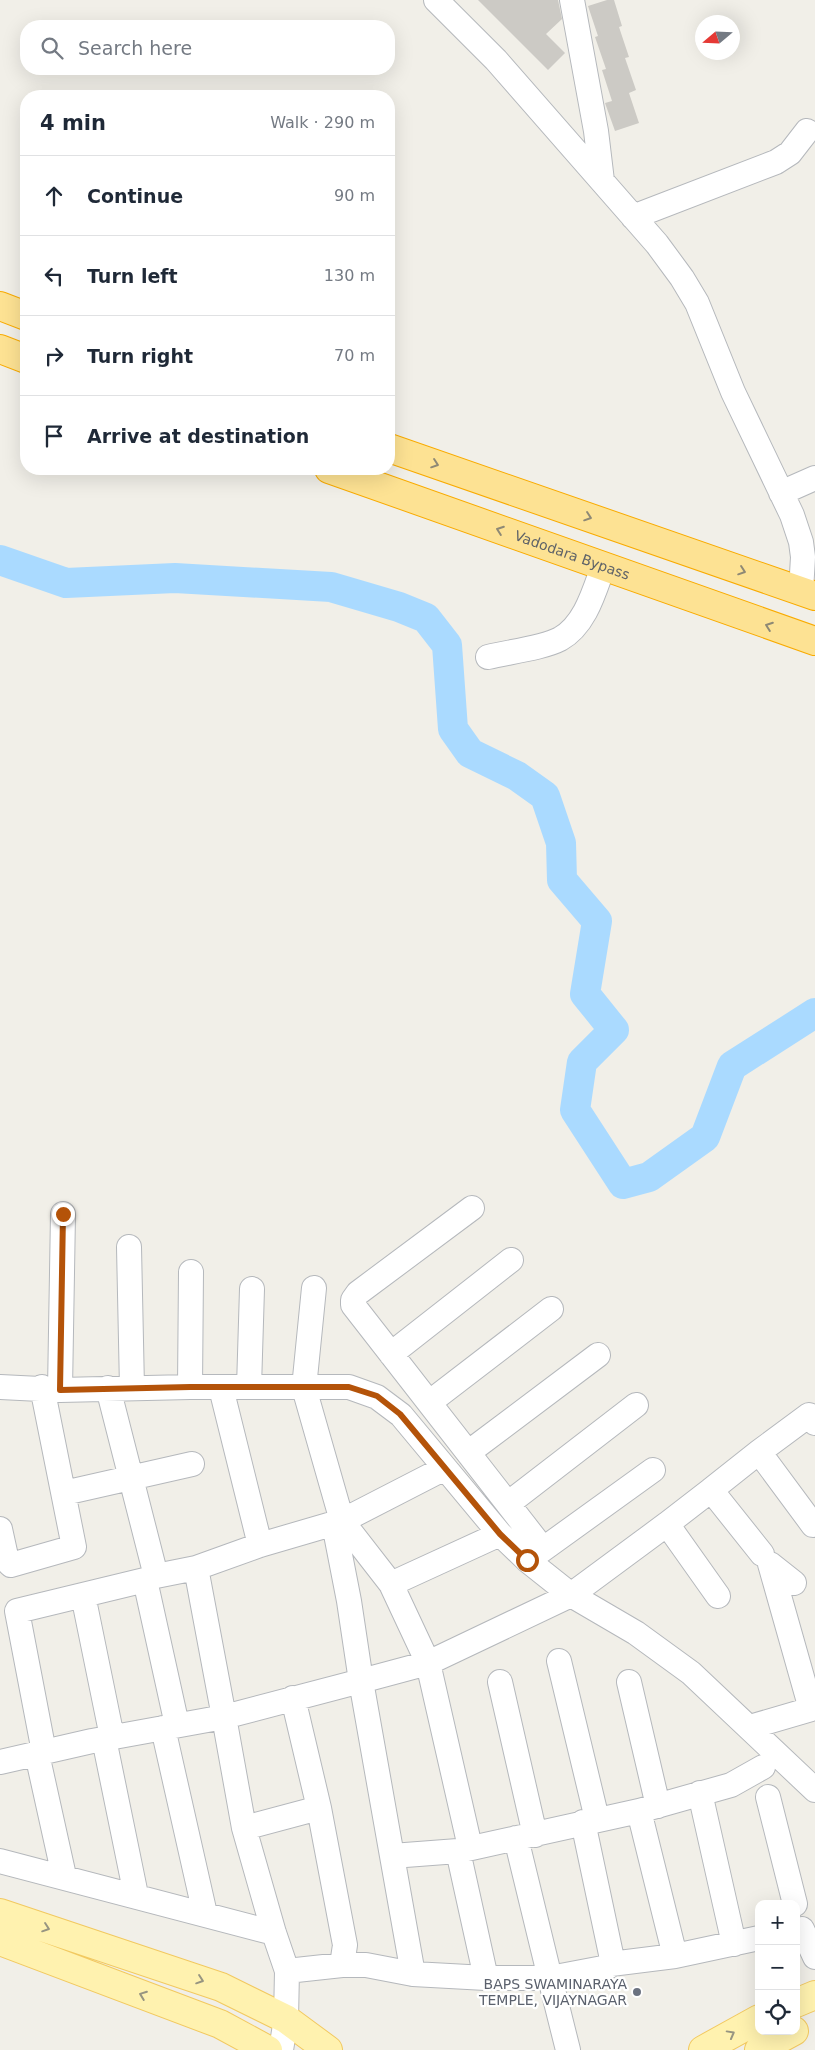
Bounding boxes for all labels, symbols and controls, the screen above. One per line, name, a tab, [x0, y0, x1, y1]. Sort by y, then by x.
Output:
north arrow	[695, 15, 740, 60]
search box	[20, 20, 395, 75]
icon: search	[38, 34, 66, 62]
text: Search here	[78, 37, 192, 59]
text: 4 min	[40, 111, 106, 135]
text: Walk · 290 m	[270, 113, 375, 132]
icon: ahead	[40, 182, 68, 210]
text: Continue	[87, 185, 183, 207]
text: 90 m	[334, 186, 375, 205]
icon: left	[40, 262, 68, 290]
text: Turn left	[87, 265, 178, 287]
text: 130 m	[324, 266, 375, 285]
icon: right	[40, 342, 68, 370]
text: Turn right	[87, 345, 193, 367]
text: 70 m	[334, 346, 375, 365]
icon: arrive	[40, 422, 68, 450]
text: Arrive at destination	[87, 425, 309, 447]
one-way arrow	[430, 458, 439, 468]
one-way arrow	[584, 512, 592, 522]
one-way arrow	[497, 526, 505, 536]
street label: Vadodara Bypass	[513, 527, 632, 583]
one-way arrow	[737, 565, 746, 575]
one-way arrow	[765, 622, 773, 632]
route end	[52, 1203, 75, 1226]
route start	[516, 1549, 539, 1572]
map controls	[755, 1900, 800, 2035]
button: +	[755, 1900, 800, 1945]
one-way arrow	[42, 1922, 50, 1932]
button: −	[755, 1945, 800, 1990]
one-way arrow	[196, 1974, 204, 1984]
place label: BAPS SWAMINARAYA TEMPLE, VIJAYNAGAR	[478, 1976, 627, 2008]
marker: BAPS SWAMINARAYA TEMPLE, VIJAYNAGAR	[631, 1986, 643, 1998]
button: locate	[755, 1990, 800, 2035]
one-way arrow	[139, 1991, 148, 2001]
one-way arrow	[725, 2031, 734, 2041]

